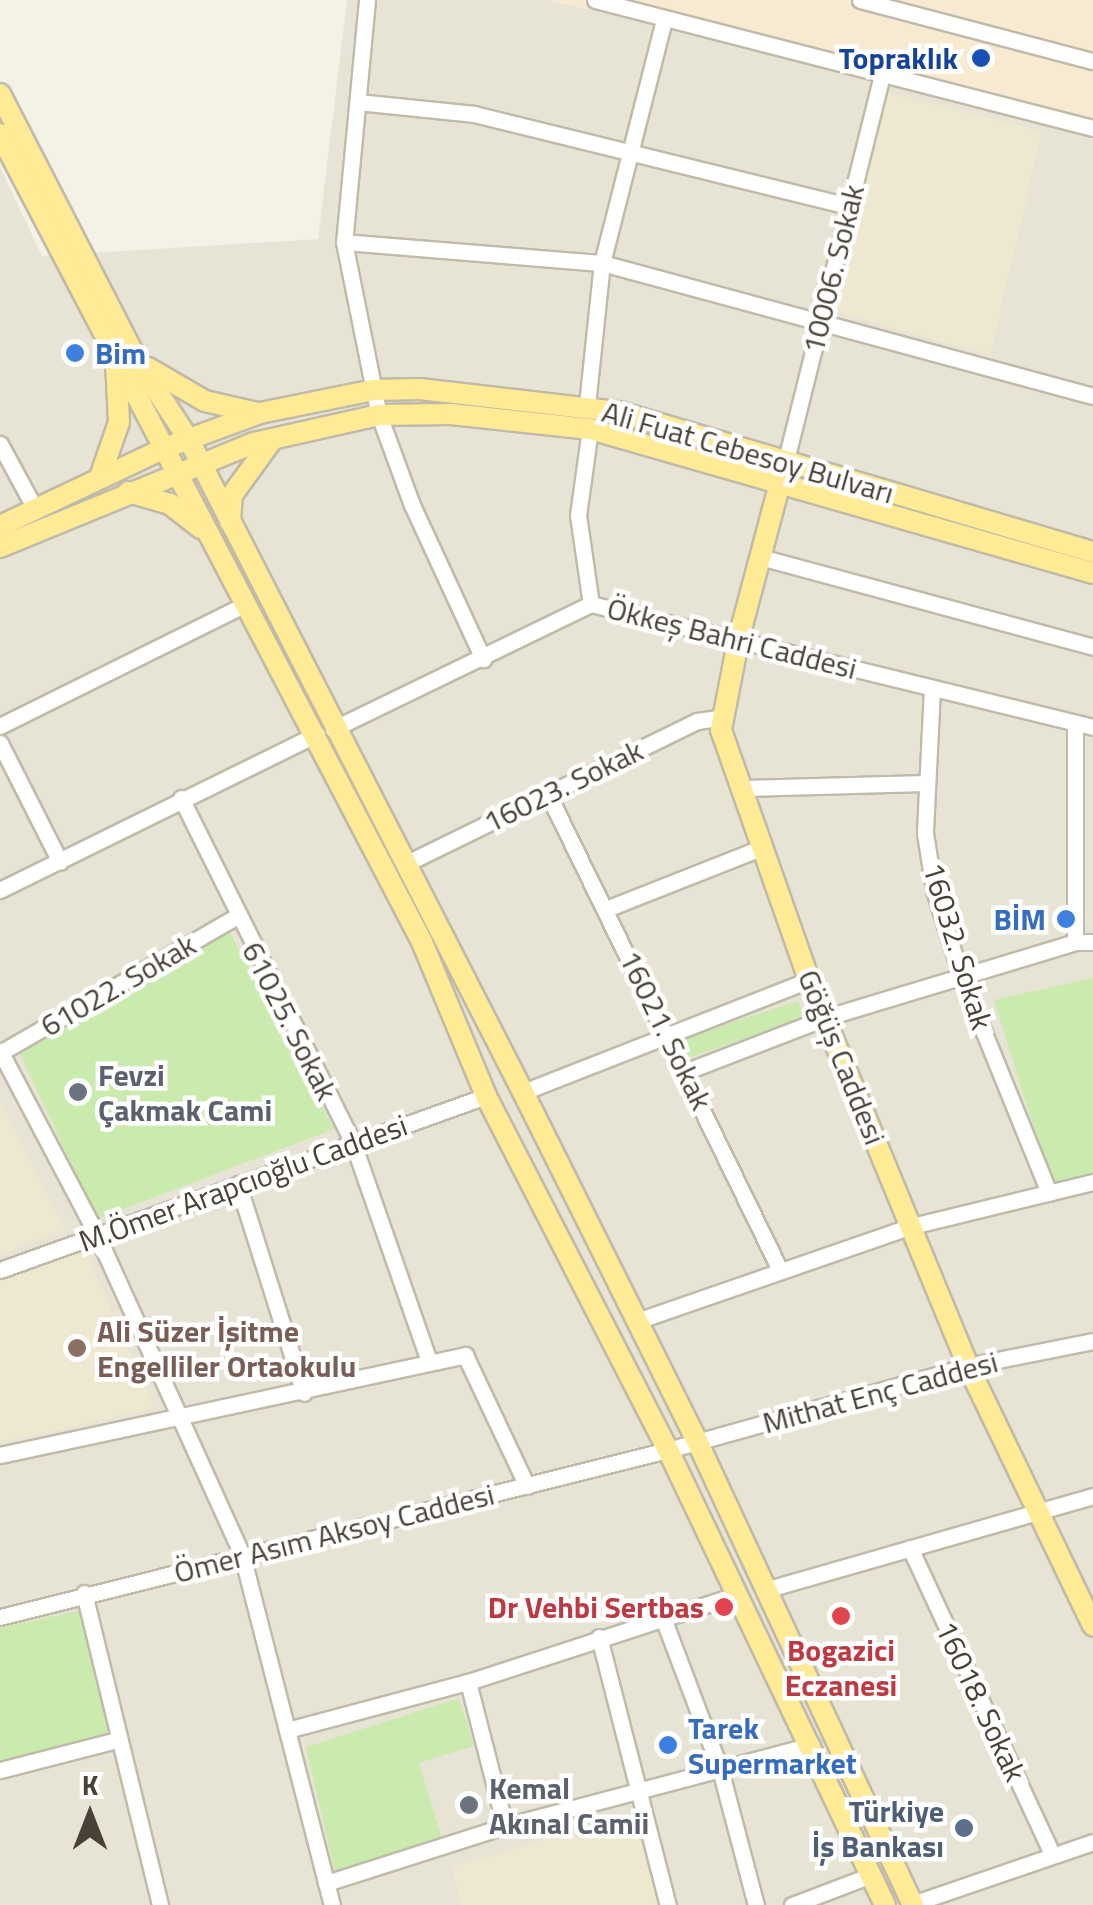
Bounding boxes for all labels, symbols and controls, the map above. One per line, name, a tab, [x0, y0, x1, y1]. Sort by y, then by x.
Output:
place label: Topraklık	[839, 40, 958, 76]
marker: Topraklık	[968, 45, 994, 71]
street label: 10006. Sokak	[795, 181, 871, 357]
place label: Bim	[95, 335, 146, 371]
marker: Bim	[64, 342, 86, 364]
street label: Ali Fuat Cebesoy Bulvarı	[598, 393, 898, 511]
street label: Ökkeş Bahri Caddesi	[604, 590, 860, 686]
street label: 16023. Sokak	[477, 732, 649, 840]
street label: 16032. Sokak	[916, 858, 1000, 1034]
place label: BİM	[993, 901, 1046, 937]
marker: BİM	[1055, 908, 1077, 930]
street label: 61022. Sokak	[34, 926, 202, 1044]
street label: 61025. Sokak	[235, 936, 345, 1106]
street label: 16021. Sokak	[612, 944, 720, 1116]
street label: Göğüş Caddesi	[791, 965, 893, 1149]
place label: Fevzi Çakmak Cami	[98, 1057, 272, 1128]
marker: Fevzi Çakmak Cami	[67, 1081, 89, 1103]
street label: M.Ömer Arapcıoğlu Caddesi	[74, 1107, 412, 1259]
place label: Ali Süzer İşitme Engelliler Ortaokulu	[97, 1313, 356, 1384]
marker: Ali Süzer İşitme Engelliler Ortaokulu	[66, 1337, 88, 1359]
street label: Mithat Enç Caddesi	[759, 1343, 1001, 1441]
street label: Ömer Asım Aksoy Caddesi	[170, 1476, 498, 1590]
place label: Dr Vehbi Sertbas	[488, 1589, 704, 1625]
marker: Dr Vehbi Sertbas	[713, 1596, 735, 1618]
marker: Bogazici Eczanesi	[830, 1605, 852, 1627]
street label: 16018. Sokak	[928, 1615, 1034, 1787]
place label: Bogazici Eczanesi	[785, 1632, 897, 1702]
place label: Tarek Supermarket	[688, 1710, 857, 1780]
marker: Tarek Supermarket	[657, 1734, 679, 1756]
text: K	[82, 1763, 98, 1806]
north arrow	[40, 1765, 140, 1865]
place label: Kemal Akınal Camii	[489, 1770, 649, 1840]
place label: Türkiye İş Bankası	[812, 1793, 944, 1864]
marker: Kemal Akınal Camii	[458, 1794, 480, 1816]
marker: Türkiye İş Bankası	[953, 1817, 975, 1839]

